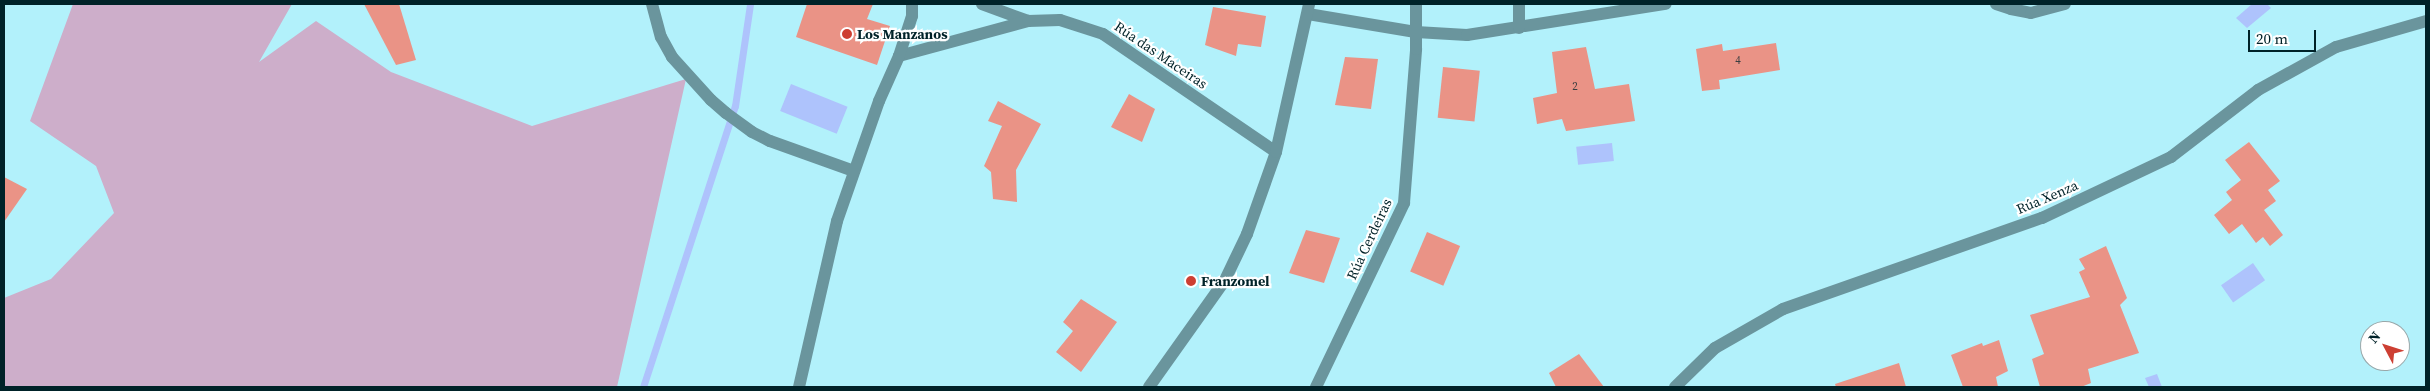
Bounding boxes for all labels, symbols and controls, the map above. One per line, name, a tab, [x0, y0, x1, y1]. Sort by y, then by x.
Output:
street label: Rúa das Maceiras	[1111, 18, 1211, 92]
scale bar	[2250, 20, 2318, 52]
place label: Los Manzanos	[857, 26, 948, 42]
marker: Los Manzanos	[841, 28, 853, 40]
text: 20 m	[2256, 28, 2288, 49]
house number: 4	[1735, 54, 1741, 68]
house number: 2	[1572, 80, 1578, 94]
street label: Rúa Xenza	[2014, 177, 2080, 217]
street label: Rúa Cerdeiras	[1343, 196, 1395, 282]
place label: Franzomel	[1201, 273, 1270, 289]
marker: Franzomel	[1185, 275, 1197, 287]
north arrow	[2360, 321, 2410, 371]
text: N	[2363, 327, 2385, 347]

